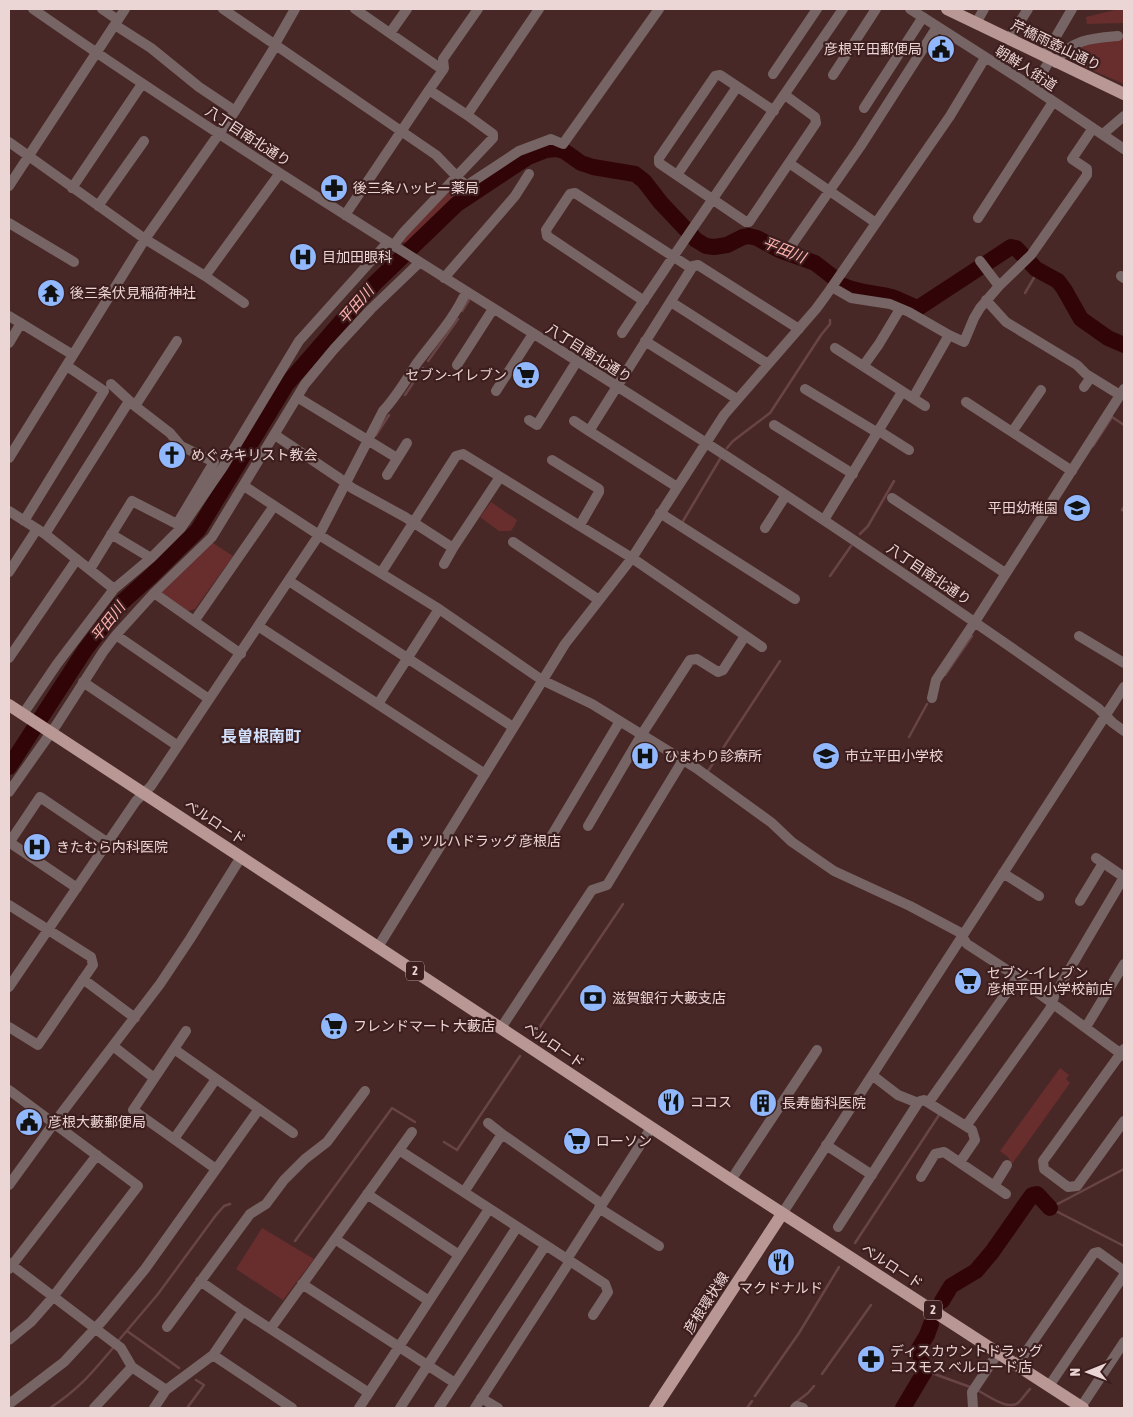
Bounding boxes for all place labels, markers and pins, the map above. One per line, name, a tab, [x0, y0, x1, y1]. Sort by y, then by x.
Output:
public building icon: 彦根平田郵便局	[926, 34, 956, 64]
place label: 彦根平田郵便局	[824, 41, 922, 57]
pharmacy icon: 後三条ハッピー薬局	[319, 173, 349, 203]
place label: 後三条ハッピー薬局	[353, 180, 479, 196]
hospital icon: 目加田眼科	[288, 242, 318, 272]
place label: 目加田眼科	[322, 249, 392, 265]
temple icon: 後三条伏見稲荷神社	[36, 278, 66, 308]
place label: 後三条伏見稲荷神社	[70, 285, 196, 301]
supermarket icon: セブン-イレブン	[511, 360, 541, 390]
place label: セブン-イレブン	[406, 367, 507, 383]
church icon: めぐみキリスト教会	[157, 440, 187, 470]
place label: めぐみキリスト教会	[191, 447, 317, 463]
school or university icon: 平田幼稚園	[1062, 493, 1092, 523]
place label: 平田幼稚園	[988, 500, 1058, 516]
hospital icon: ひまわり診療所	[630, 741, 660, 771]
school or university icon: 市立平田小学校	[811, 741, 841, 771]
place label: ひまわり診療所	[664, 748, 762, 764]
place label: 市立平田小学校	[845, 748, 943, 764]
pharmacy icon: ツルハドラッグ 彦根店	[385, 826, 415, 856]
hospital icon: きたむら内科医院	[22, 832, 52, 862]
place label: ツルハドラッグ 彦根店	[419, 833, 561, 849]
place label: きたむら内科医院	[56, 839, 168, 855]
place label: セブン-イレブン 彦根平田小学校前店	[987, 965, 1113, 997]
supermarket icon: セブン-イレブン 彦根平田小学校前店	[953, 966, 983, 996]
bank icon: 滋賀銀行 大藪支店	[578, 983, 608, 1013]
place label: 滋賀銀行 大藪支店	[612, 990, 726, 1006]
supermarket icon: フレンドマート 大藪店	[319, 1011, 349, 1041]
place label: フレンドマート 大藪店	[353, 1018, 495, 1034]
restaurant icon: ココス	[656, 1087, 686, 1117]
building icon: 長寿歯科医院	[748, 1088, 778, 1118]
place label: ココス	[690, 1094, 732, 1110]
place label: 長寿歯科医院	[782, 1095, 866, 1111]
public building icon: 彦根大藪郵便局	[14, 1107, 44, 1137]
place label: 彦根大藪郵便局	[48, 1114, 146, 1130]
supermarket icon: ローソン	[562, 1126, 592, 1156]
place label: ローソン	[596, 1133, 652, 1149]
restaurant icon: マクドナルド	[766, 1247, 796, 1277]
place label: マクドナルド	[739, 1280, 823, 1296]
place label: ディスカウントドラッグ コスモス ベルロード店	[890, 1343, 1043, 1375]
pharmacy icon: ディスカウントドラッグ コスモス ベルロード店	[856, 1344, 886, 1374]

